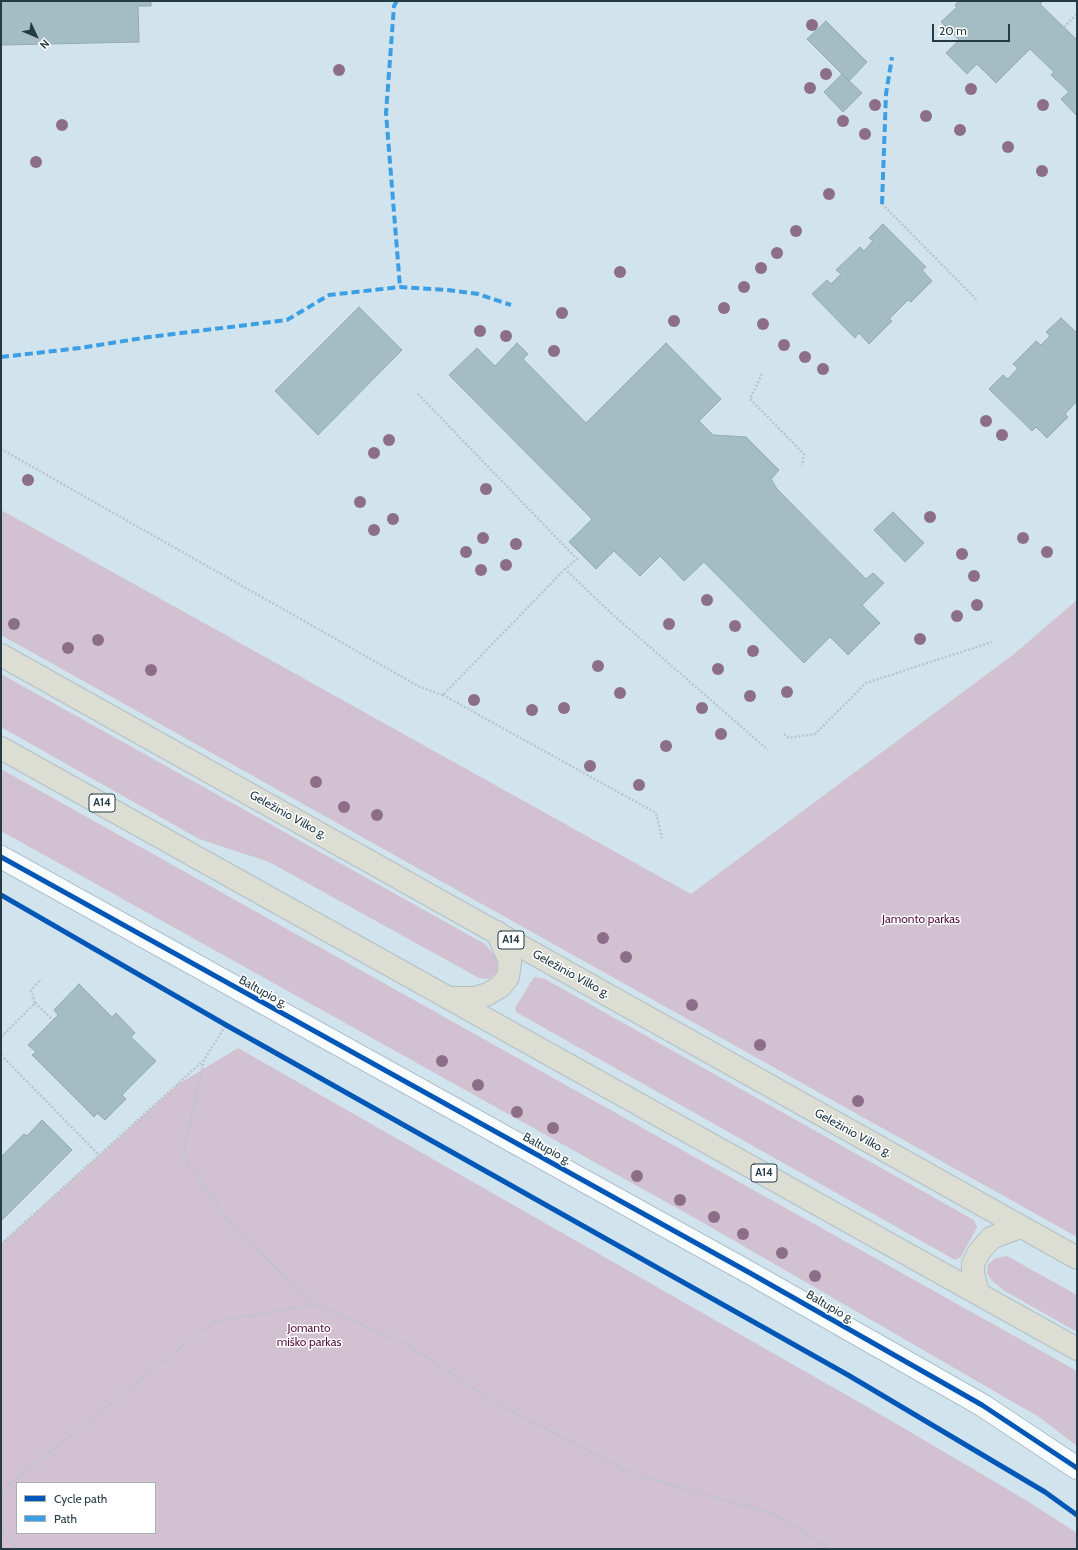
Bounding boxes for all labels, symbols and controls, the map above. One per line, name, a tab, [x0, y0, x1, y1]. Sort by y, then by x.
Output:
north arrow	[16, 16, 56, 56]
scale bar	[934, 16, 1012, 42]
text: 20 m	[939, 23, 967, 38]
text: N	[37, 37, 52, 52]
street label: Geležinio Vilko g.	[247, 788, 329, 842]
road number: A14	[89, 794, 115, 812]
park label: Jamonto parkas	[882, 912, 960, 926]
road number: A14	[498, 931, 524, 949]
street label: Geležinio Vilko g.	[530, 947, 612, 1001]
street label: Baltupio g.	[236, 973, 290, 1011]
street label: Geležinio Vilko g.	[812, 1106, 894, 1160]
street label: Baltupio g.	[520, 1130, 574, 1168]
road number: A14	[751, 1164, 777, 1182]
street label: Baltupio g.	[803, 1288, 857, 1326]
park label: Jomanto miško parkas	[277, 1321, 341, 1349]
legend	[16, 1482, 156, 1534]
text: Cycle path	[54, 1491, 107, 1506]
text: Path	[54, 1511, 77, 1526]

